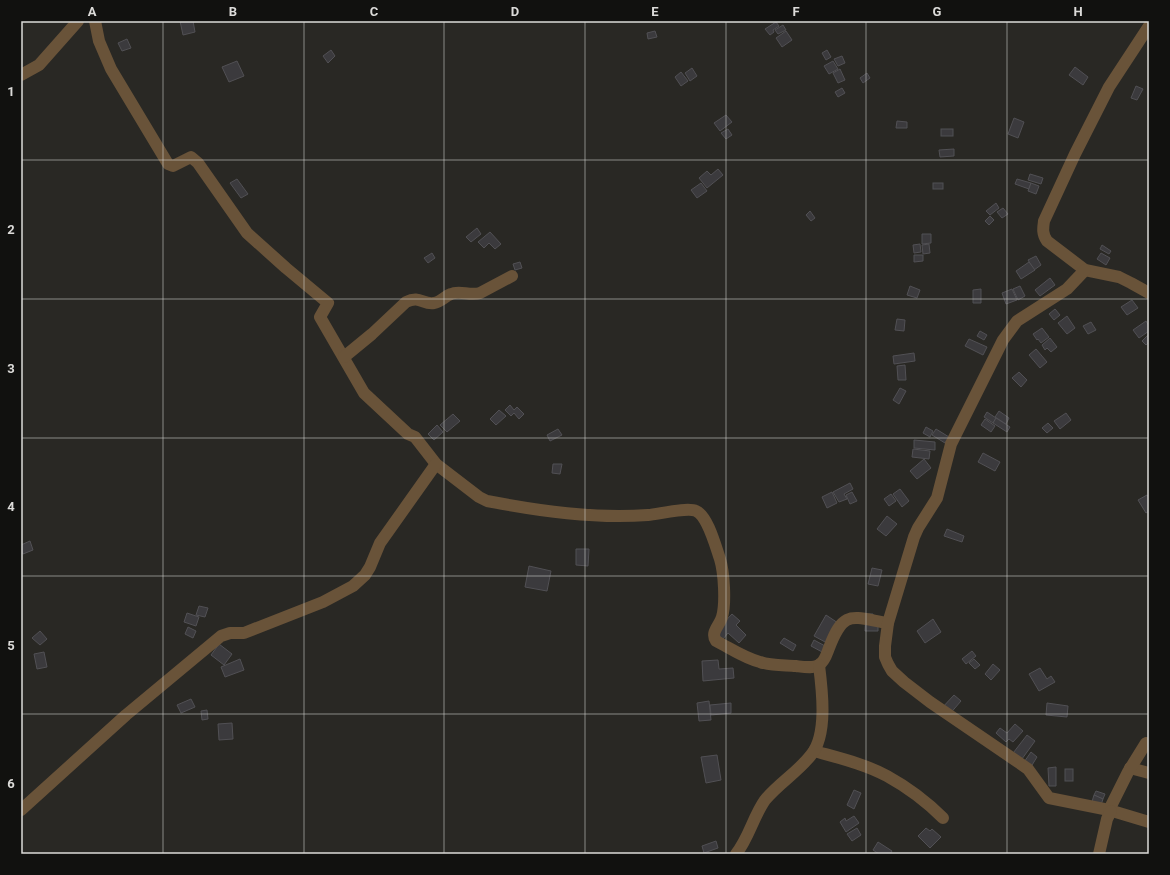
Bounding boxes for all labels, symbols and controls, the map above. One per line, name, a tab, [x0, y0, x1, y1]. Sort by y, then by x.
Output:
text: A	[88, 4, 97, 19]
text: B	[229, 4, 237, 19]
text: C	[370, 4, 379, 19]
text: D	[511, 4, 519, 19]
text: E	[651, 4, 659, 19]
text: F	[792, 4, 800, 19]
text: G	[933, 4, 942, 19]
text: H	[1073, 4, 1083, 19]
text: 1	[7, 84, 15, 99]
text: 2	[7, 222, 15, 237]
text: 3	[7, 361, 15, 376]
text: 4	[7, 499, 15, 514]
text: 5	[7, 638, 15, 653]
text: 6	[7, 776, 15, 791]

